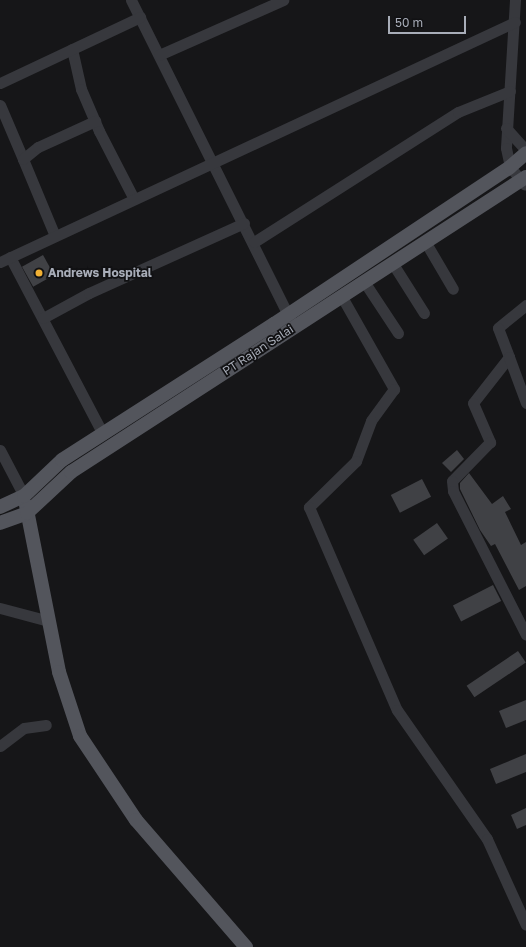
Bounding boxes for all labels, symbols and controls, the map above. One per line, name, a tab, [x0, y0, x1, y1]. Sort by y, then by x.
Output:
scale bar	[390, 8, 468, 34]
text: 50 m	[395, 15, 423, 30]
place label: Andrews Hospital	[48, 266, 152, 280]
marker: Andrews Hospital	[33, 267, 45, 279]
street label: PT Rajan Salai	[220, 322, 296, 378]

